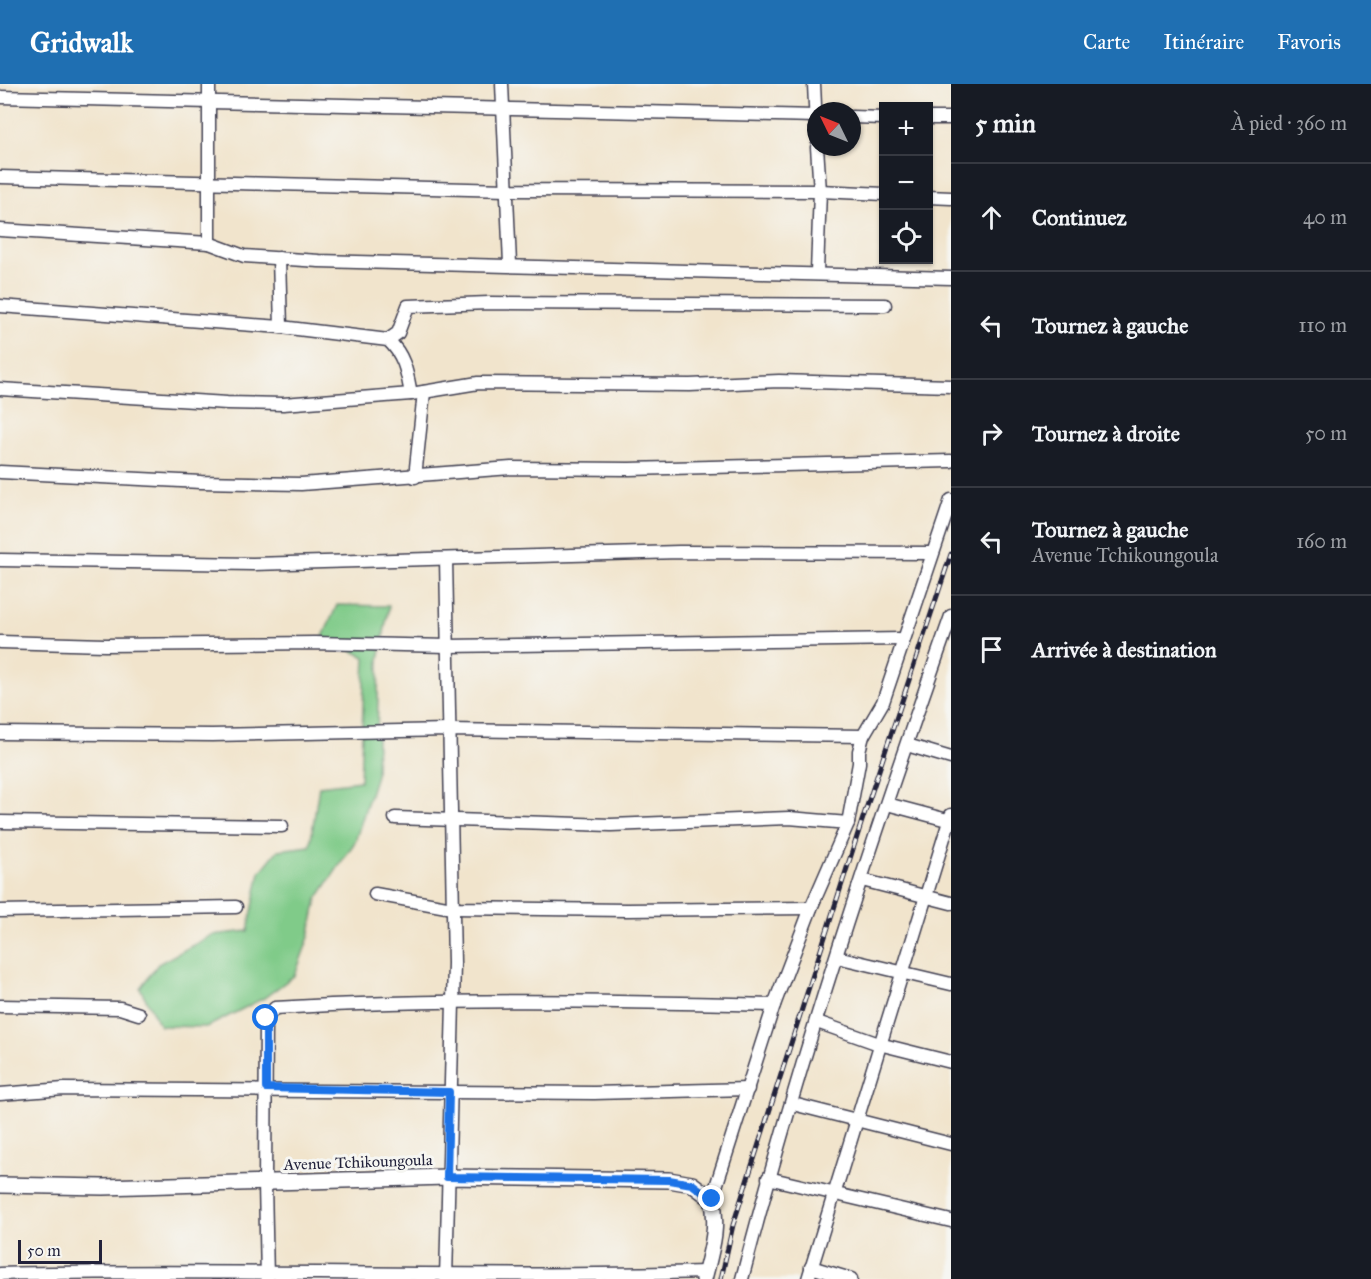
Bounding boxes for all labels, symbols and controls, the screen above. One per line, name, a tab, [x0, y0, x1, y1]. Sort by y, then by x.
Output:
text: Gridwalk	[30, 25, 133, 60]
text: Carte	[1083, 29, 1130, 55]
text: Itinéraire	[1163, 29, 1244, 55]
text: Favoris	[1277, 29, 1341, 55]
north arrow	[807, 102, 861, 156]
map controls	[879, 102, 933, 264]
button: +	[879, 102, 933, 156]
text: 5 min	[975, 107, 1036, 139]
text: À pied · 360 m	[1231, 111, 1347, 135]
button: −	[879, 156, 933, 210]
icon: ahead	[975, 201, 1008, 234]
text: Continuez	[1032, 204, 1127, 231]
text: 40 m	[1303, 205, 1347, 229]
button: locate	[879, 210, 933, 264]
icon: left	[975, 309, 1008, 342]
text: Tournez à gauche	[1032, 312, 1188, 339]
text: 110 m	[1299, 313, 1347, 337]
icon: right	[975, 417, 1008, 450]
text: Tournez à droite	[1032, 420, 1180, 447]
text: 50 m	[1305, 421, 1347, 445]
text: Tournez à gauche	[1032, 516, 1188, 543]
icon: left	[975, 525, 1008, 558]
text: 160 m	[1296, 529, 1347, 553]
text: Avenue Tchikoungoula	[1032, 543, 1218, 567]
icon: arrive	[975, 633, 1008, 666]
text: Arrivée à destination	[1032, 636, 1217, 663]
route start	[252, 1004, 278, 1030]
street label: Avenue Tchikoungoula	[282, 1150, 433, 1175]
route end	[698, 1185, 724, 1211]
scale bar	[18, 1237, 102, 1264]
text: 50 m	[27, 1241, 61, 1260]

